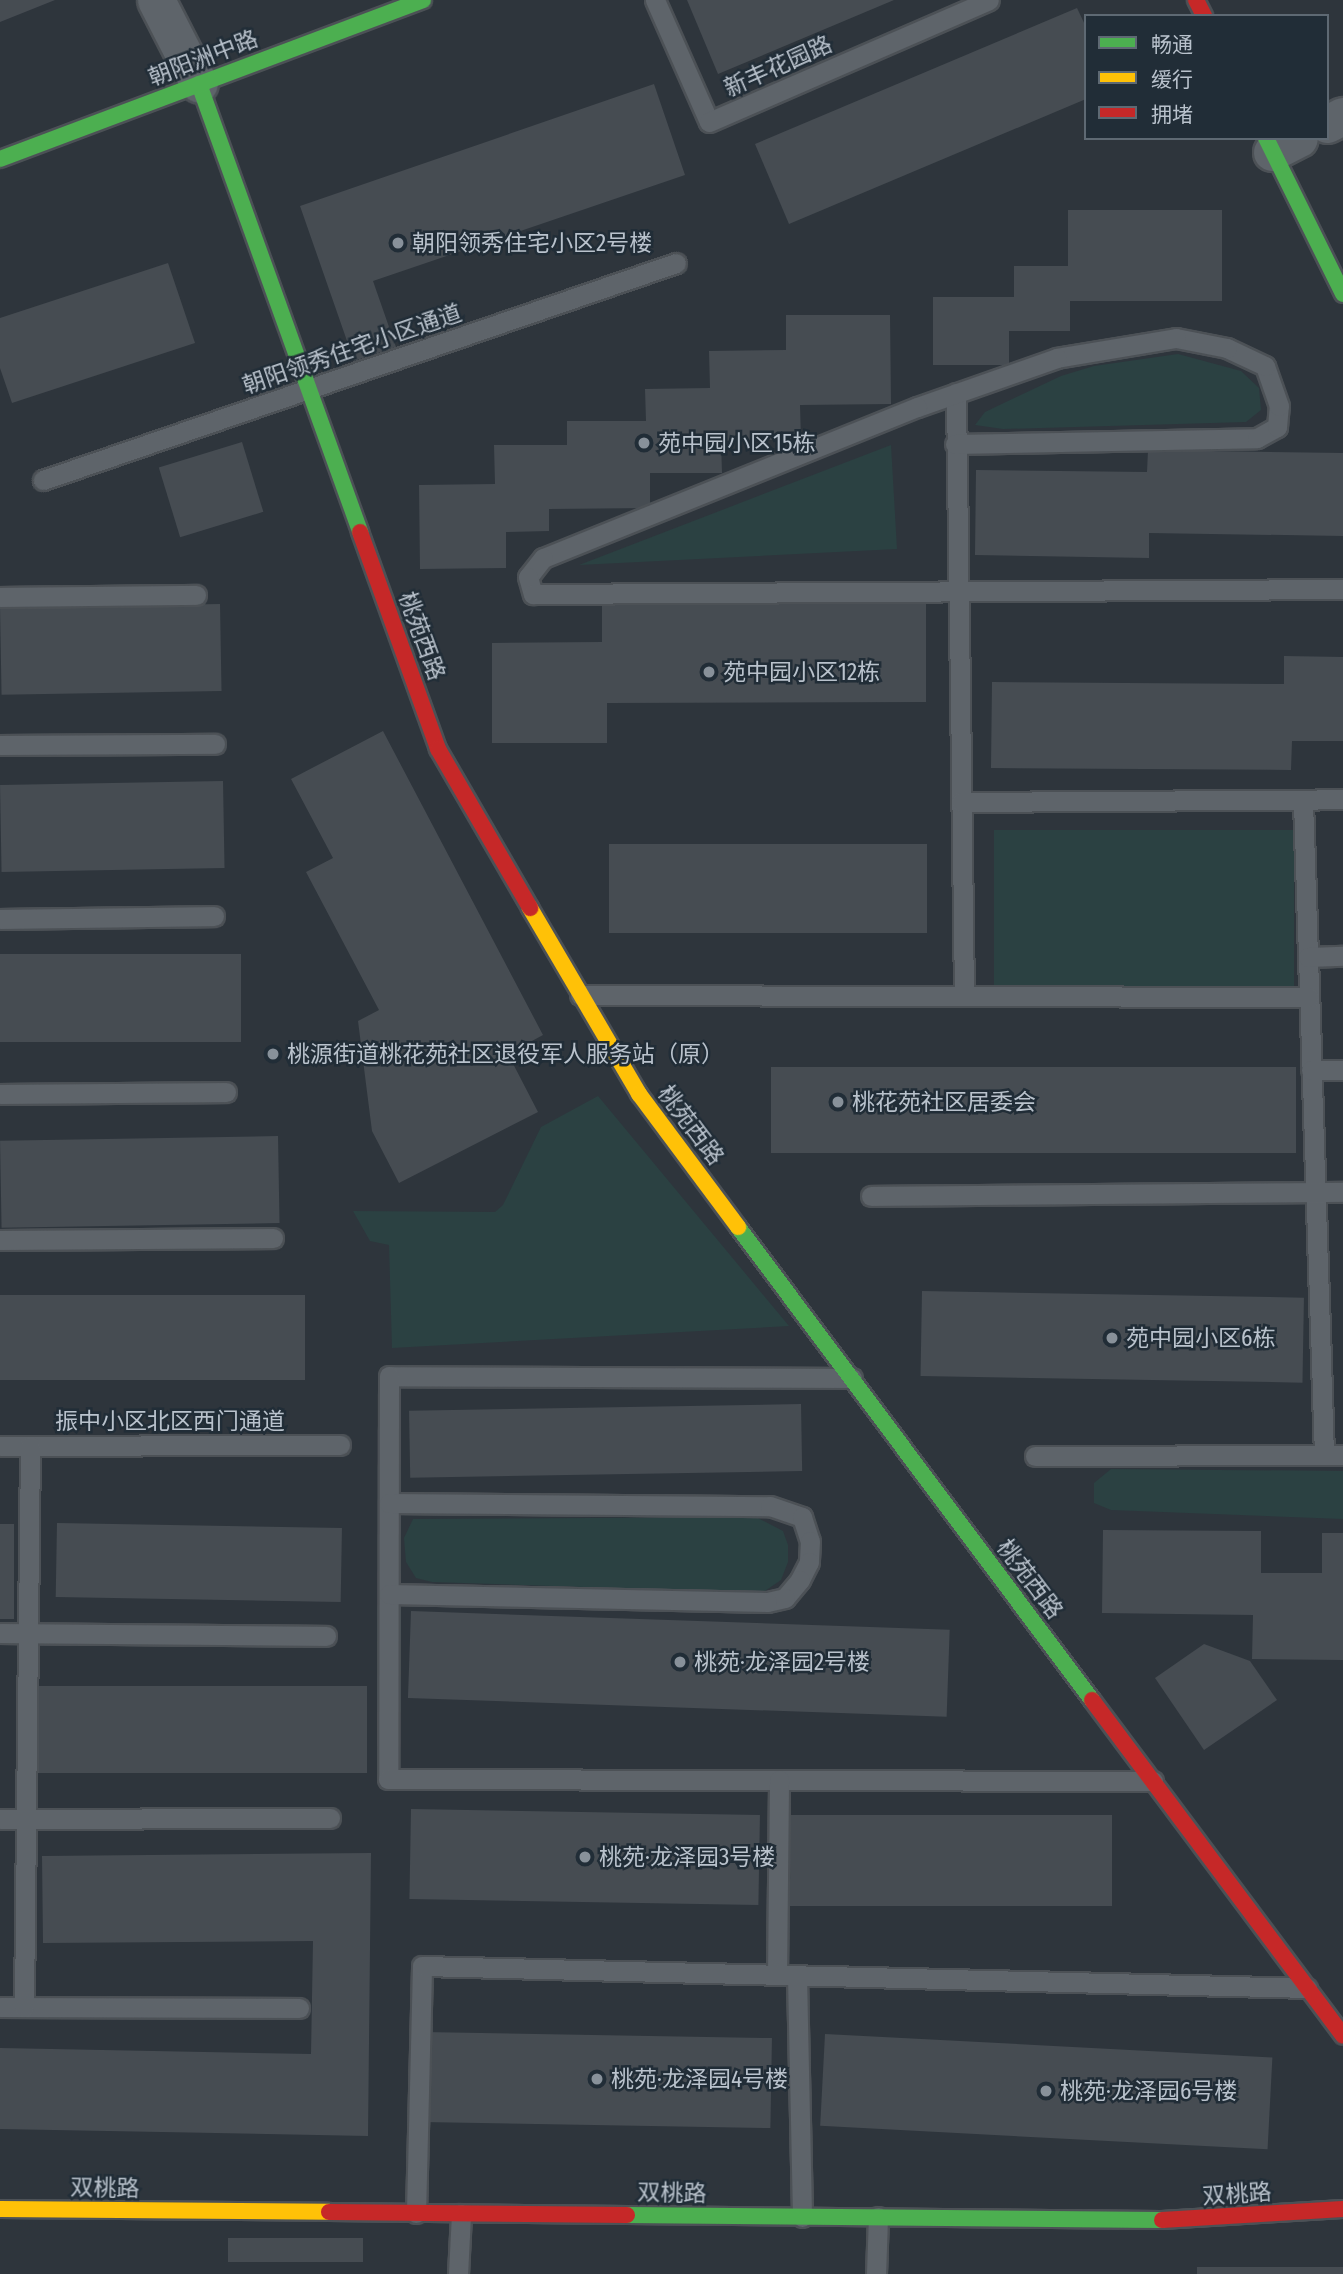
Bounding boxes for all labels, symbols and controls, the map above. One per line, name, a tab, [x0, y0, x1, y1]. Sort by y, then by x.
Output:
legend	[1084, 14, 1329, 140]
street label: 朝阳洲中路	[144, 25, 262, 91]
street label: 新丰花园路	[720, 30, 836, 102]
text: 畅通	[1151, 32, 1193, 58]
text: 缓行	[1151, 67, 1193, 93]
text: 拥堵	[1151, 102, 1193, 128]
place label: 朝阳领秀住宅小区2号楼	[412, 229, 652, 257]
marker: 朝阳领秀住宅小区2号楼	[390, 235, 406, 251]
street label: 朝阳领秀住宅小区通道	[239, 299, 465, 399]
place label: 苑中园小区15栋	[658, 429, 816, 457]
marker: 苑中园小区15栋	[636, 435, 652, 451]
street label: 桃苑西路	[393, 588, 451, 684]
place label: 苑中园小区12栋	[723, 658, 880, 686]
marker: 苑中园小区12栋	[701, 664, 717, 680]
place label: 桃源街道桃花苑社区退役军人服务站（原）	[287, 1040, 724, 1068]
marker: 桃源街道桃花苑社区退役军人服务站（原）	[265, 1046, 281, 1062]
street label: 桃苑西路	[652, 1080, 730, 1170]
place label: 桃花苑社区居委会	[852, 1088, 1036, 1116]
marker: 桃花苑社区居委会	[830, 1094, 846, 1110]
place label: 苑中园小区6栋	[1126, 1324, 1275, 1352]
marker: 苑中园小区6栋	[1104, 1330, 1120, 1346]
street label: 振中小区北区西门通道	[55, 1407, 285, 1435]
street label: 桃苑西路	[991, 1534, 1069, 1624]
place label: 桃苑·龙泽园2号楼	[694, 1648, 870, 1676]
marker: 桃苑·龙泽园2号楼	[672, 1654, 688, 1670]
place label: 桃苑·龙泽园3号楼	[599, 1843, 775, 1871]
marker: 桃苑·龙泽园3号楼	[577, 1849, 593, 1865]
place label: 桃苑·龙泽园4号楼	[611, 2065, 788, 2093]
marker: 桃苑·龙泽园4号楼	[589, 2071, 605, 2087]
place label: 桃苑·龙泽园6号楼	[1060, 2077, 1237, 2105]
marker: 桃苑·龙泽园6号楼	[1038, 2083, 1054, 2099]
street label: 双桃路	[70, 2174, 140, 2202]
street label: 双桃路	[1202, 2178, 1272, 2210]
street label: 双桃路	[637, 2179, 707, 2207]

